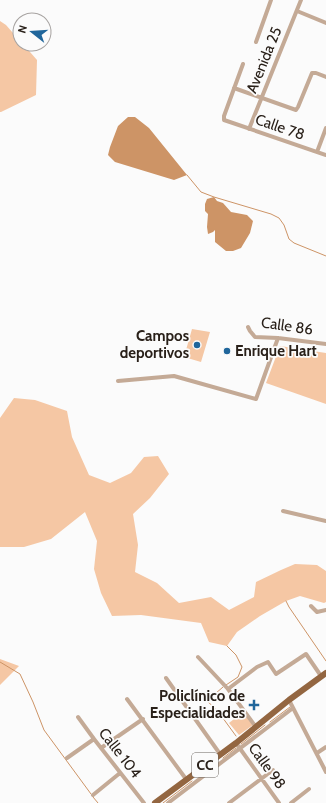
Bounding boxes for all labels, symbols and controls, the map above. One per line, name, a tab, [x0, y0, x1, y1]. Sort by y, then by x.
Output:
north arrow	[12, 12, 52, 52]
text: N	[15, 23, 30, 35]
street label: Avenida 25	[243, 24, 285, 96]
street label: Calle 78	[253, 110, 307, 144]
street label: Calle 86	[260, 313, 314, 339]
place label: Campos deportivos	[120, 327, 189, 362]
marker: Campos deportivos	[192, 340, 202, 350]
place label: Enrique Hart	[235, 342, 317, 360]
marker: Enrique Hart	[222, 346, 232, 356]
place label: Policlínico de Especialidades	[150, 687, 245, 722]
marker: Policlínico de Especialidades	[248, 699, 260, 711]
street label: Calle 104	[95, 724, 145, 782]
street label: Calle 98	[244, 740, 290, 792]
road number: CC	[192, 753, 218, 777]

